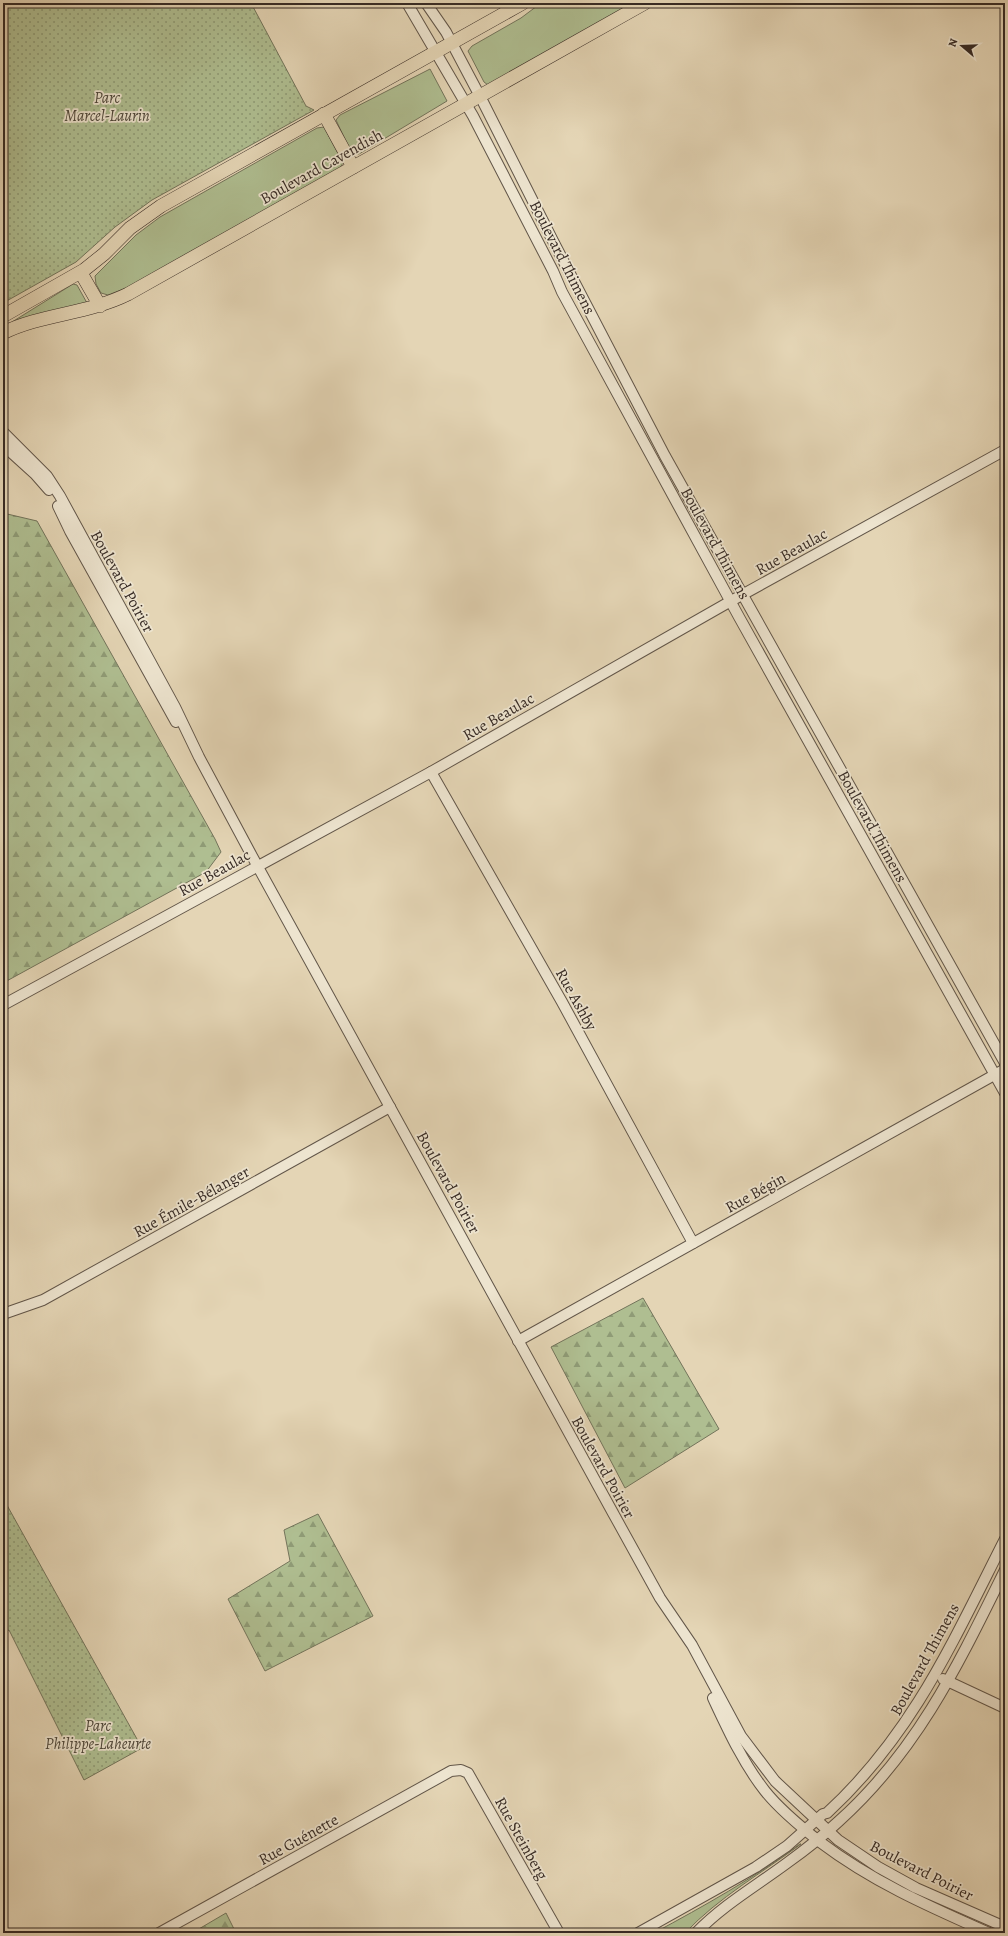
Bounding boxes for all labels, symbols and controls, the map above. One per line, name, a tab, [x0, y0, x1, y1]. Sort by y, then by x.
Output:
north arrow	[942, 26, 982, 66]
text: N	[945, 37, 961, 49]
park label: Parc Marcel-Laurin	[64, 87, 150, 127]
street label: Boulevard Cavendish	[256, 124, 387, 210]
street label: Boulevard Thimens	[524, 197, 600, 318]
street label: Boulevard Thimens	[675, 483, 755, 604]
street label: Rue Beaulac	[752, 523, 832, 581]
street label: Boulevard Poirier	[85, 526, 159, 637]
street label: Rue Beaulac	[459, 687, 538, 746]
street label: Boulevard Thimens	[832, 766, 912, 887]
street label: Rue Beaulac	[175, 844, 255, 902]
street label: Rue Ashby	[550, 965, 603, 1035]
street label: Boulevard Poirier	[411, 1127, 485, 1238]
street label: Rue Émile-Bélanger	[129, 1161, 254, 1243]
street label: Rue Bégin	[721, 1167, 790, 1218]
street label: Boulevard Poirier	[566, 1412, 640, 1523]
street label: Boulevard Thimens	[885, 1599, 965, 1720]
park label: Parc Philippe-Laheurte	[45, 1715, 151, 1755]
street label: Rue Steinberg	[489, 1793, 553, 1884]
street label: Rue Guénette	[255, 1809, 342, 1871]
street label: Boulevard Poirier	[866, 1835, 977, 1906]

